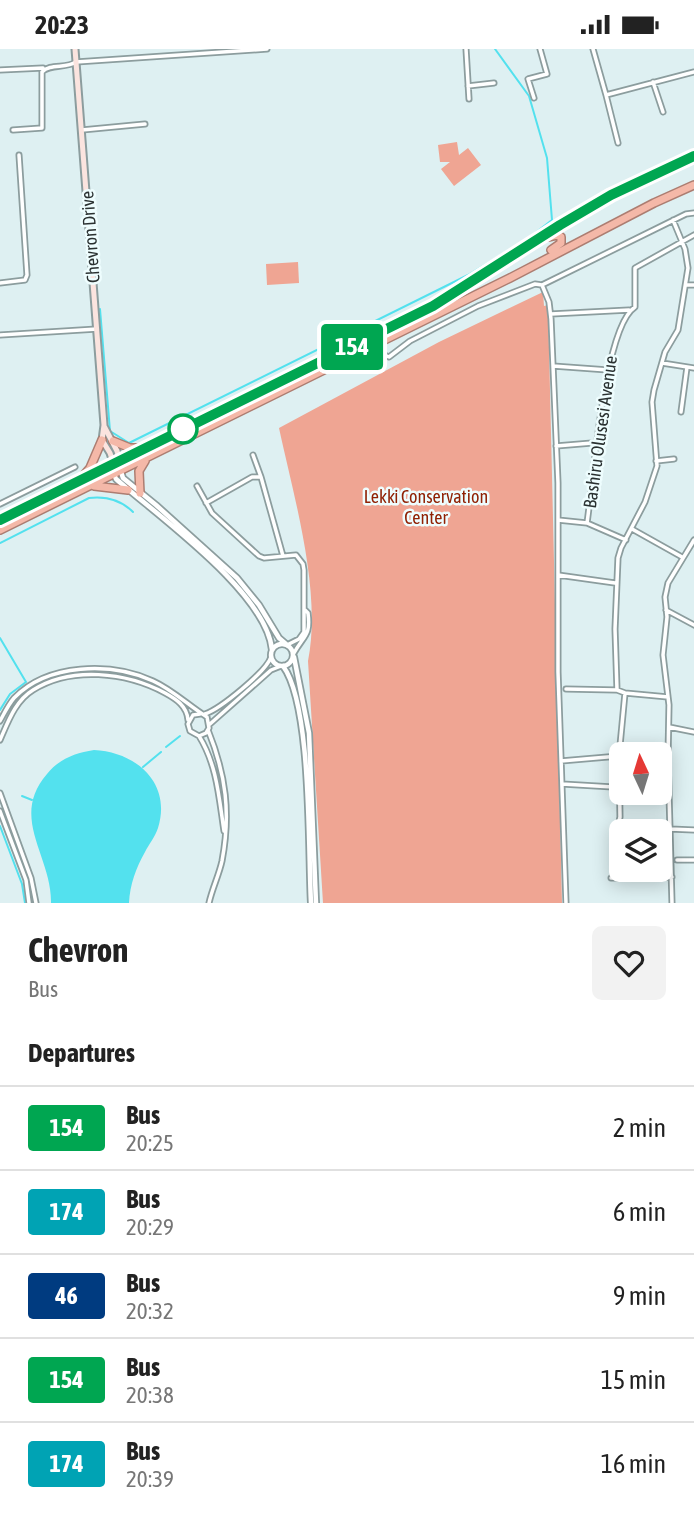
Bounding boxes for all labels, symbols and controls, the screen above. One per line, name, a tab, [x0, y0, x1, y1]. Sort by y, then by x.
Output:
text: 20:23	[35, 10, 89, 40]
street label: Chevron Drive	[76, 190, 104, 284]
line badge: 154	[312, 324, 392, 370]
text: 154	[335, 333, 369, 360]
street label: Bashiru Olusesi Avenue	[579, 354, 621, 510]
unlabelled marker	[168, 414, 198, 444]
park label: Lekki Conservation Center	[364, 486, 488, 528]
north arrow	[609, 742, 672, 805]
map controls	[609, 742, 672, 882]
button: layers	[609, 819, 672, 882]
button: heart	[592, 926, 666, 1000]
text: Chevron	[28, 931, 128, 969]
text: Bus	[28, 976, 58, 1002]
text: Departures	[28, 1038, 135, 1068]
text: Bus	[126, 1100, 160, 1130]
text: 2 min	[613, 1113, 666, 1143]
text: 154	[50, 1114, 83, 1141]
text: 20:25	[126, 1130, 174, 1156]
text: Bus	[126, 1184, 160, 1214]
text: 6 min	[613, 1197, 666, 1227]
text: 174	[50, 1198, 83, 1225]
text: 20:29	[126, 1214, 174, 1240]
text: Bus	[126, 1268, 160, 1298]
text: 9 min	[613, 1281, 666, 1311]
text: 46	[55, 1282, 78, 1309]
text: 20:32	[126, 1298, 174, 1324]
text: Bus	[126, 1352, 160, 1382]
text: 15 min	[601, 1365, 666, 1395]
text: 154	[50, 1366, 83, 1393]
text: 20:38	[126, 1382, 174, 1408]
text: Bus	[126, 1436, 160, 1466]
text: 16 min	[601, 1449, 666, 1479]
text: 174	[50, 1450, 83, 1477]
text: 20:39	[126, 1466, 174, 1492]

